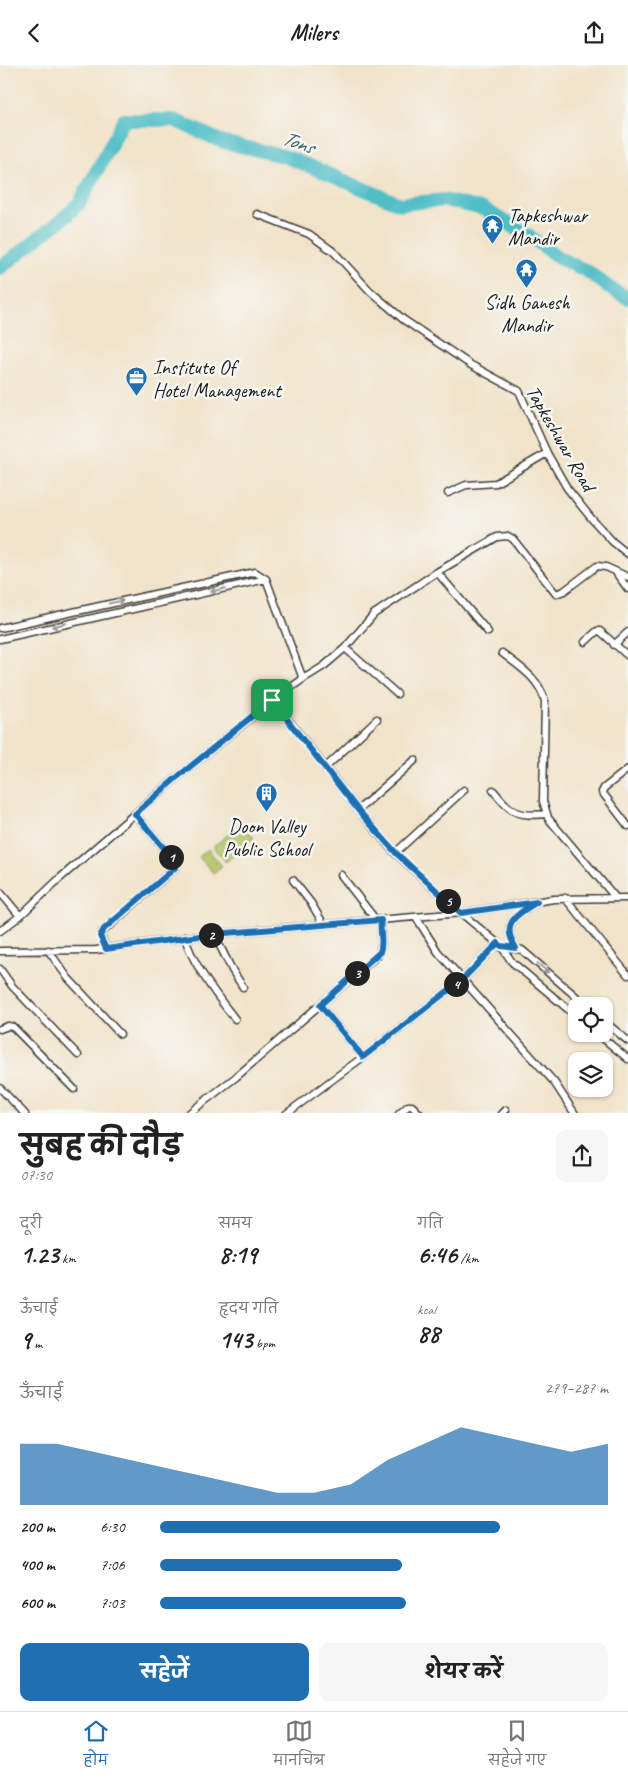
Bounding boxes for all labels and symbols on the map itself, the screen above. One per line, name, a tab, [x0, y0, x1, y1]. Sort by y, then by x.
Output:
water label: Tons	[279, 125, 321, 161]
place label: Tapkeshwar Mandir	[508, 203, 589, 251]
temple icon: Tapkeshwar Mandir	[480, 214, 504, 245]
temple icon: Sidh Ganesh Mandir	[515, 258, 539, 289]
place label: Sidh Ganesh Mandir	[484, 290, 570, 338]
place label: Institute Of Hotel Management	[153, 355, 283, 403]
office icon: Institute Of Hotel Management	[125, 366, 149, 397]
street label: Tapkeshwar Road	[520, 381, 602, 498]
one-way arrow	[211, 586, 227, 595]
one-way arrow	[108, 597, 124, 607]
one-way arrow	[52, 621, 68, 630]
pin	[251, 679, 293, 721]
building icon: Doon Valley Public School	[255, 782, 279, 813]
place label: Doon Valley Public School	[224, 814, 314, 862]
pin: 1	[158, 845, 184, 869]
pin: 5	[436, 889, 460, 913]
pin: 2	[198, 923, 224, 947]
pin: 3	[344, 961, 370, 985]
one-way arrow	[537, 963, 550, 974]
pin: 4	[444, 971, 468, 997]

